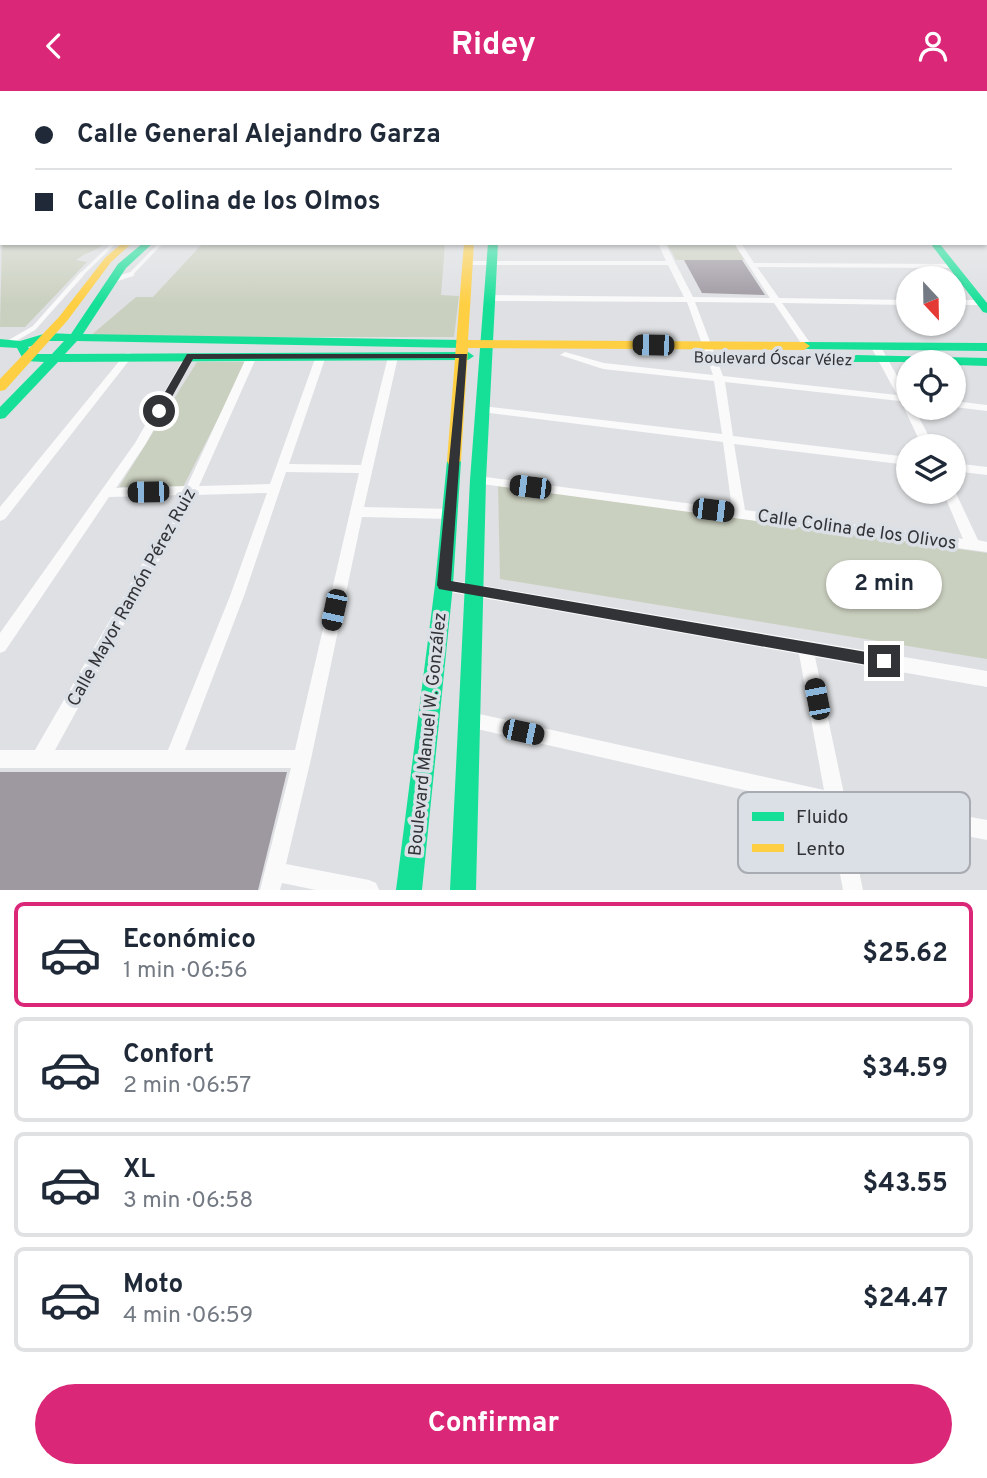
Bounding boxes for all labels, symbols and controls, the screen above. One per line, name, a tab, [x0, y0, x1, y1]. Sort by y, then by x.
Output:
text: Ridey	[451, 26, 536, 66]
icon: back	[35, 27, 73, 65]
icon: person	[914, 27, 952, 65]
text: Calle General Alejandro Garza	[77, 119, 441, 152]
text: Calle Colina de los Olmos	[77, 186, 381, 219]
north arrow	[896, 266, 966, 336]
map controls	[896, 266, 966, 504]
car	[632, 334, 675, 356]
street label: Boulevard Óscar Vélez	[693, 347, 853, 371]
button: locate	[896, 350, 966, 420]
route start	[143, 395, 175, 427]
button: layers	[896, 434, 966, 504]
car	[508, 474, 553, 500]
car	[127, 481, 170, 503]
street label: Calle Mayor Ramón Pérez Ruiz	[63, 485, 202, 711]
car	[691, 497, 736, 523]
street label: Calle Colina de los Olivos	[756, 505, 958, 556]
callout: 2 min	[826, 559, 942, 609]
text: 2 min	[854, 570, 914, 599]
car	[320, 587, 349, 633]
street label: Boulevard Manuel W. González	[404, 611, 453, 857]
route end	[868, 645, 900, 677]
car	[803, 676, 832, 722]
car	[501, 717, 546, 747]
legend	[738, 792, 970, 873]
text: Fluido	[796, 806, 848, 830]
text: Lento	[796, 838, 845, 862]
icon: car	[39, 923, 102, 986]
text: Económico	[123, 924, 256, 957]
text: $25.62	[862, 938, 948, 971]
text: 1 min · 06:56	[123, 957, 248, 986]
icon: car	[39, 1038, 102, 1101]
text: Confort	[123, 1039, 214, 1072]
text: $34.59	[862, 1053, 948, 1086]
text: 2 min · 06:57	[123, 1072, 251, 1101]
icon: car	[39, 1153, 102, 1216]
text: XL	[123, 1154, 155, 1187]
text: $43.55	[863, 1168, 948, 1201]
text: 3 min · 06:58	[123, 1187, 253, 1216]
icon: car	[39, 1268, 102, 1331]
text: Moto	[123, 1269, 183, 1302]
text: $24.47	[863, 1283, 948, 1316]
text: 4 min · 06:59	[123, 1302, 253, 1331]
button: Confirmar	[35, 1384, 952, 1464]

